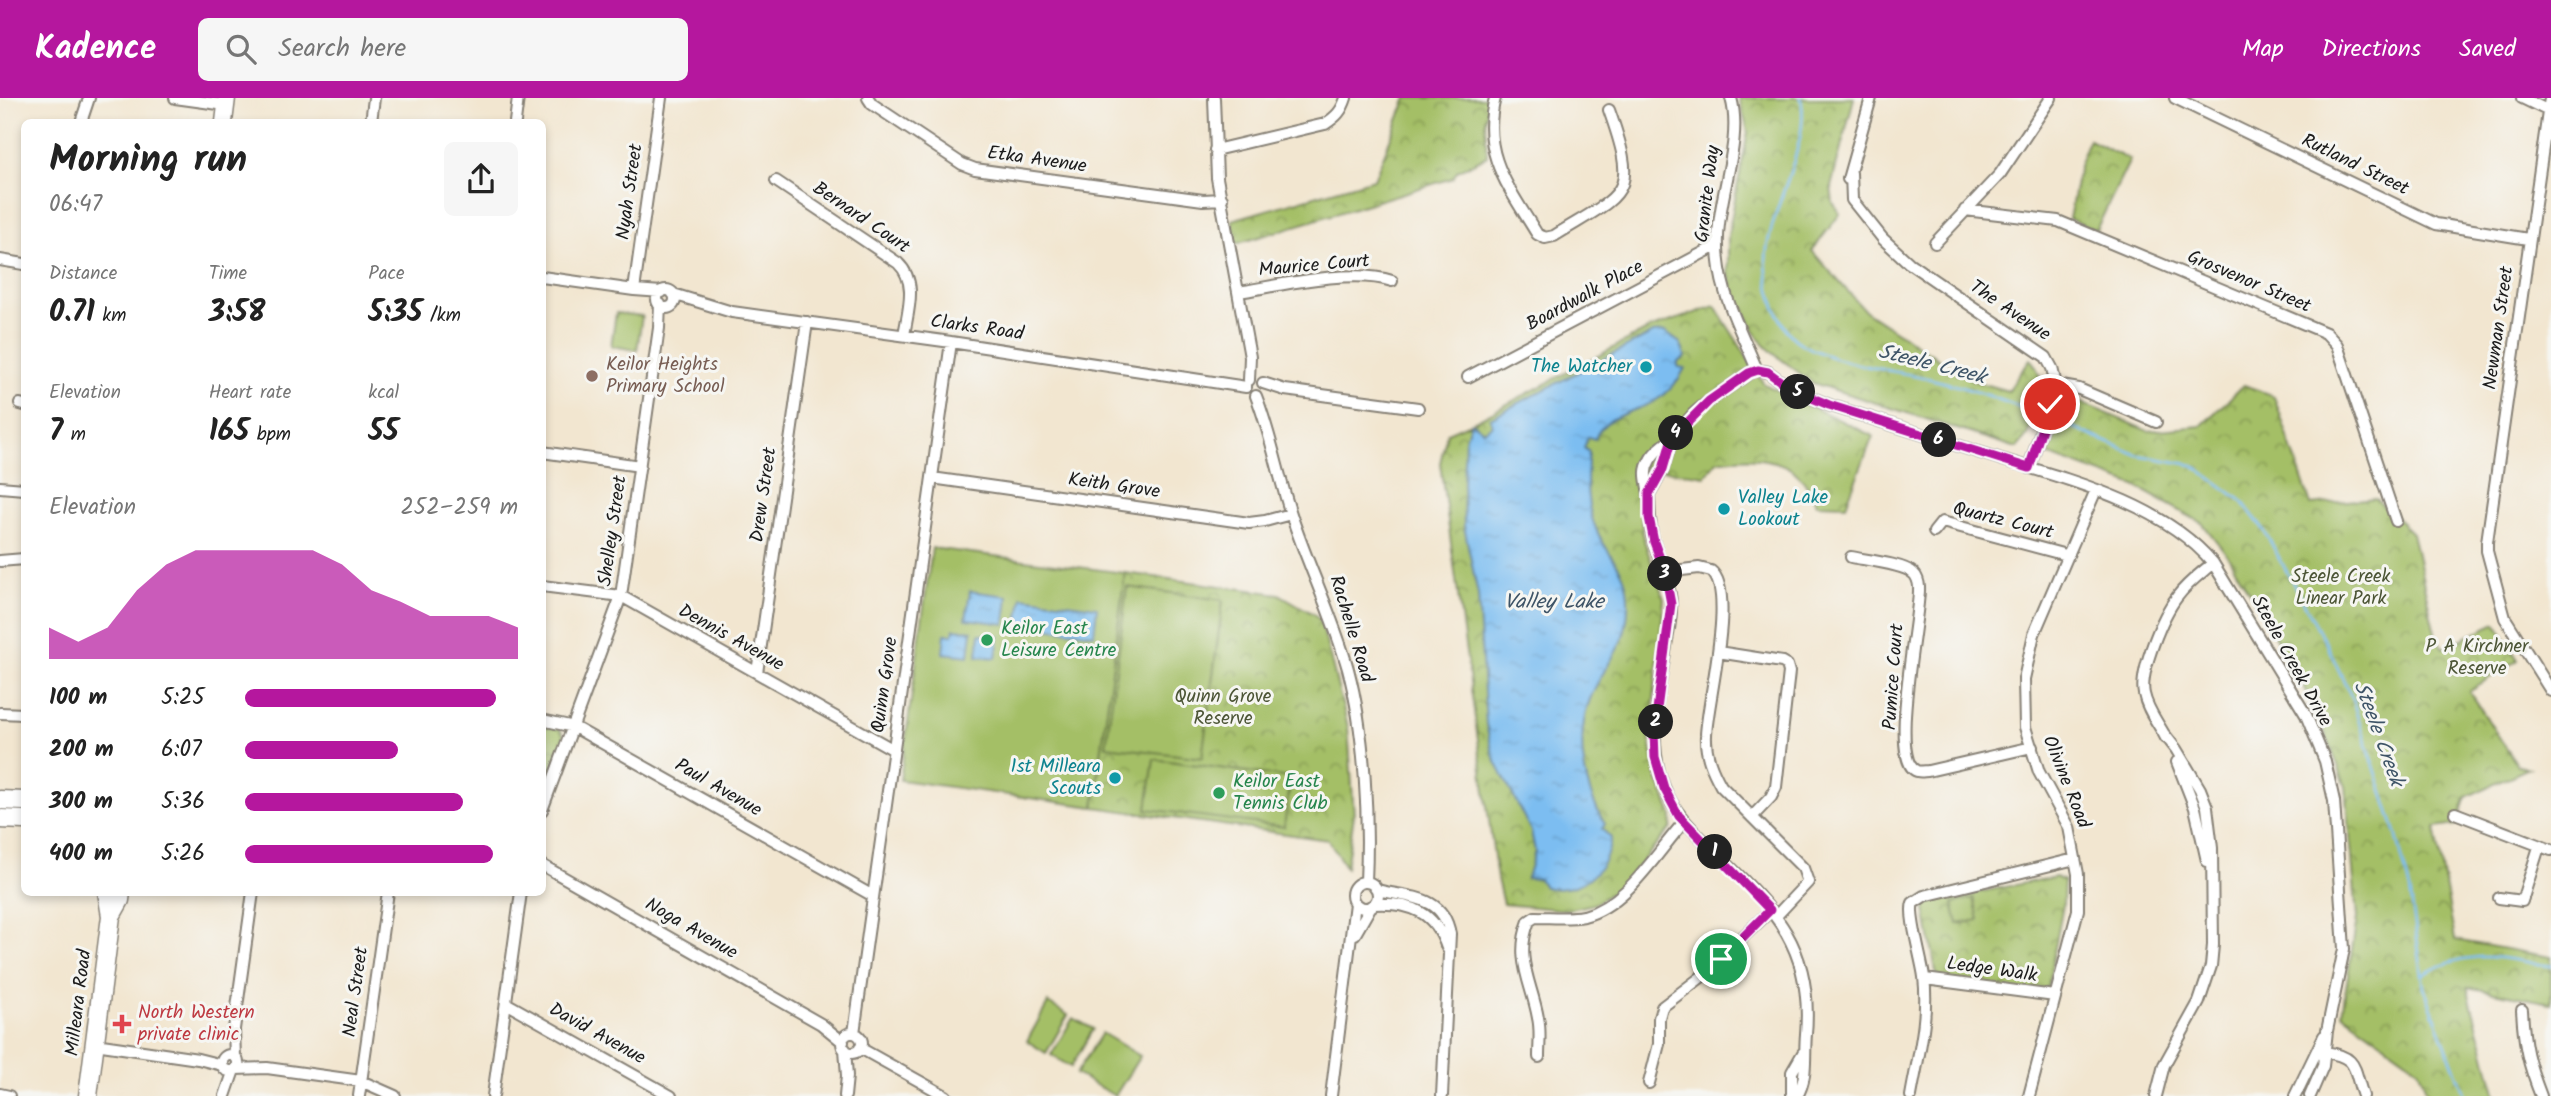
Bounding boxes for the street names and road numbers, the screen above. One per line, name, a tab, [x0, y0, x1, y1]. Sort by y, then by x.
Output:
street label: Rutland Street	[2296, 126, 2415, 204]
street label: Etka Avenue	[985, 138, 1089, 182]
street label: Nyah Street	[608, 141, 652, 242]
street label: Granite Way	[1687, 143, 1729, 244]
street label: Bernard Court	[806, 174, 916, 262]
street label: Grosvenor Street	[2182, 242, 2316, 322]
street label: Maurice Court	[1257, 246, 1371, 286]
street label: Boardwalk Place	[1521, 252, 1649, 340]
street label: Newman Street	[2476, 264, 2523, 392]
street label: The Avenue	[1963, 273, 2057, 350]
street label: Clarks Road	[928, 307, 1026, 349]
street label: Drew Street	[742, 445, 786, 544]
street label: Keith Grove	[1066, 465, 1162, 507]
street label: Shelley Street	[590, 473, 636, 588]
street label: Quartz Court	[1950, 494, 2057, 548]
street label: Rachelle Road	[1320, 572, 1382, 687]
street label: Steele Creek Drive	[2242, 590, 2340, 733]
street label: Dennis Avenue	[672, 596, 790, 680]
street label: Pumice Court	[1875, 622, 1913, 731]
street label: Quinn Grove	[863, 635, 907, 735]
street label: Olivine Road	[2034, 731, 2098, 833]
street label: Paul Avenue	[669, 751, 768, 825]
street label: Noga Avenue	[639, 890, 743, 968]
street label: Neal Street	[335, 944, 377, 1039]
street label: Milleara Road	[58, 947, 100, 1058]
street label: Ledge Walk	[1945, 949, 2039, 991]
street label: David Avenue	[543, 995, 651, 1073]

